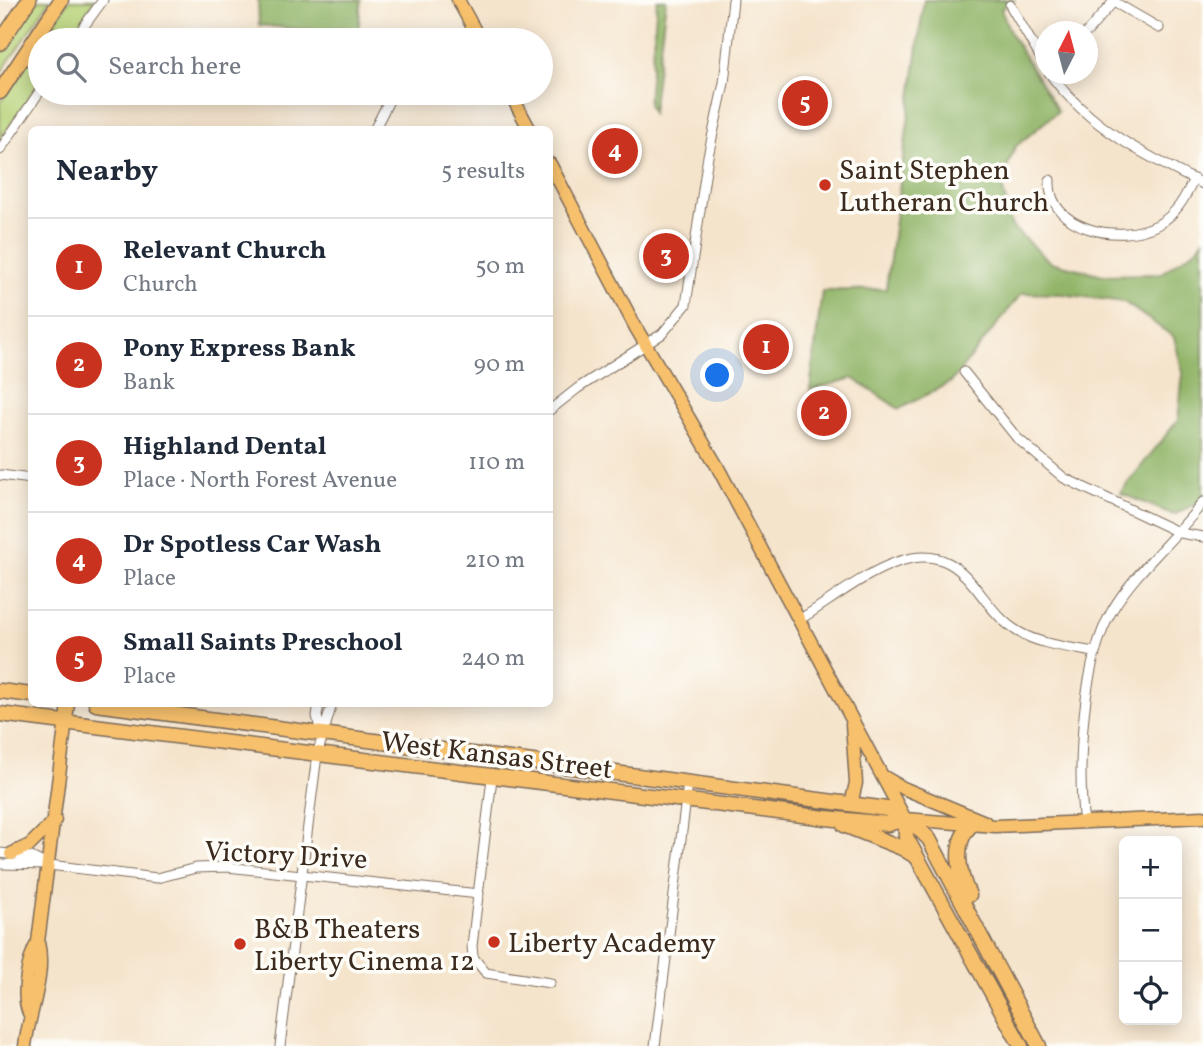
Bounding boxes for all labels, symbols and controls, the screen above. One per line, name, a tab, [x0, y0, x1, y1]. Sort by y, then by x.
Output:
north arrow	[1035, 21, 1098, 84]
search box	[28, 28, 553, 105]
icon: search	[52, 48, 90, 86]
text: Search here	[108, 49, 241, 85]
pin: 5	[782, 77, 828, 129]
pin: 4	[592, 125, 638, 177]
text: Nearby	[56, 151, 158, 193]
place label: Saint Stephen Lutheran Church	[839, 152, 1049, 223]
text: 5 results	[441, 156, 525, 188]
marker: Saint Stephen Lutheran Church	[817, 177, 833, 193]
pin: 3	[643, 230, 689, 282]
text: Relevant Church	[123, 233, 326, 269]
text: 1	[74, 251, 84, 283]
text: 50 m	[476, 251, 525, 283]
text: Church	[123, 269, 198, 301]
pin: 1	[743, 321, 789, 373]
text: Pony Express Bank	[123, 331, 356, 367]
text: 2	[73, 349, 85, 381]
text: 90 m	[474, 349, 525, 381]
your location	[700, 358, 734, 392]
text: Bank	[123, 367, 175, 399]
pin: 2	[801, 387, 847, 439]
text: Highland Dental	[123, 429, 327, 465]
text: 3	[73, 447, 85, 479]
text: 110 m	[468, 447, 525, 479]
text: Place · North Forest Avenue	[123, 465, 397, 497]
text: Dr Spotless Car Wash	[123, 527, 382, 563]
text: 4	[72, 545, 86, 577]
text: 210 m	[465, 545, 525, 577]
text: Place	[123, 563, 176, 595]
text: Small Saints Preschool	[123, 625, 403, 661]
text: 5	[73, 643, 85, 675]
text: 240 m	[461, 643, 525, 675]
text: Place	[123, 661, 176, 693]
street label: West Kansas Street	[379, 723, 615, 790]
street label: Victory Drive	[203, 833, 368, 880]
map controls	[1119, 836, 1182, 1025]
button: +	[1119, 836, 1182, 899]
button: −	[1119, 899, 1182, 962]
place label: B&B Theaters Liberty Cinema 12	[254, 911, 475, 982]
place label: Liberty Academy	[508, 925, 716, 964]
marker: Liberty Academy	[486, 934, 502, 950]
marker: B&B Theaters Liberty Cinema 12	[232, 936, 248, 952]
button: locate	[1119, 962, 1182, 1025]

